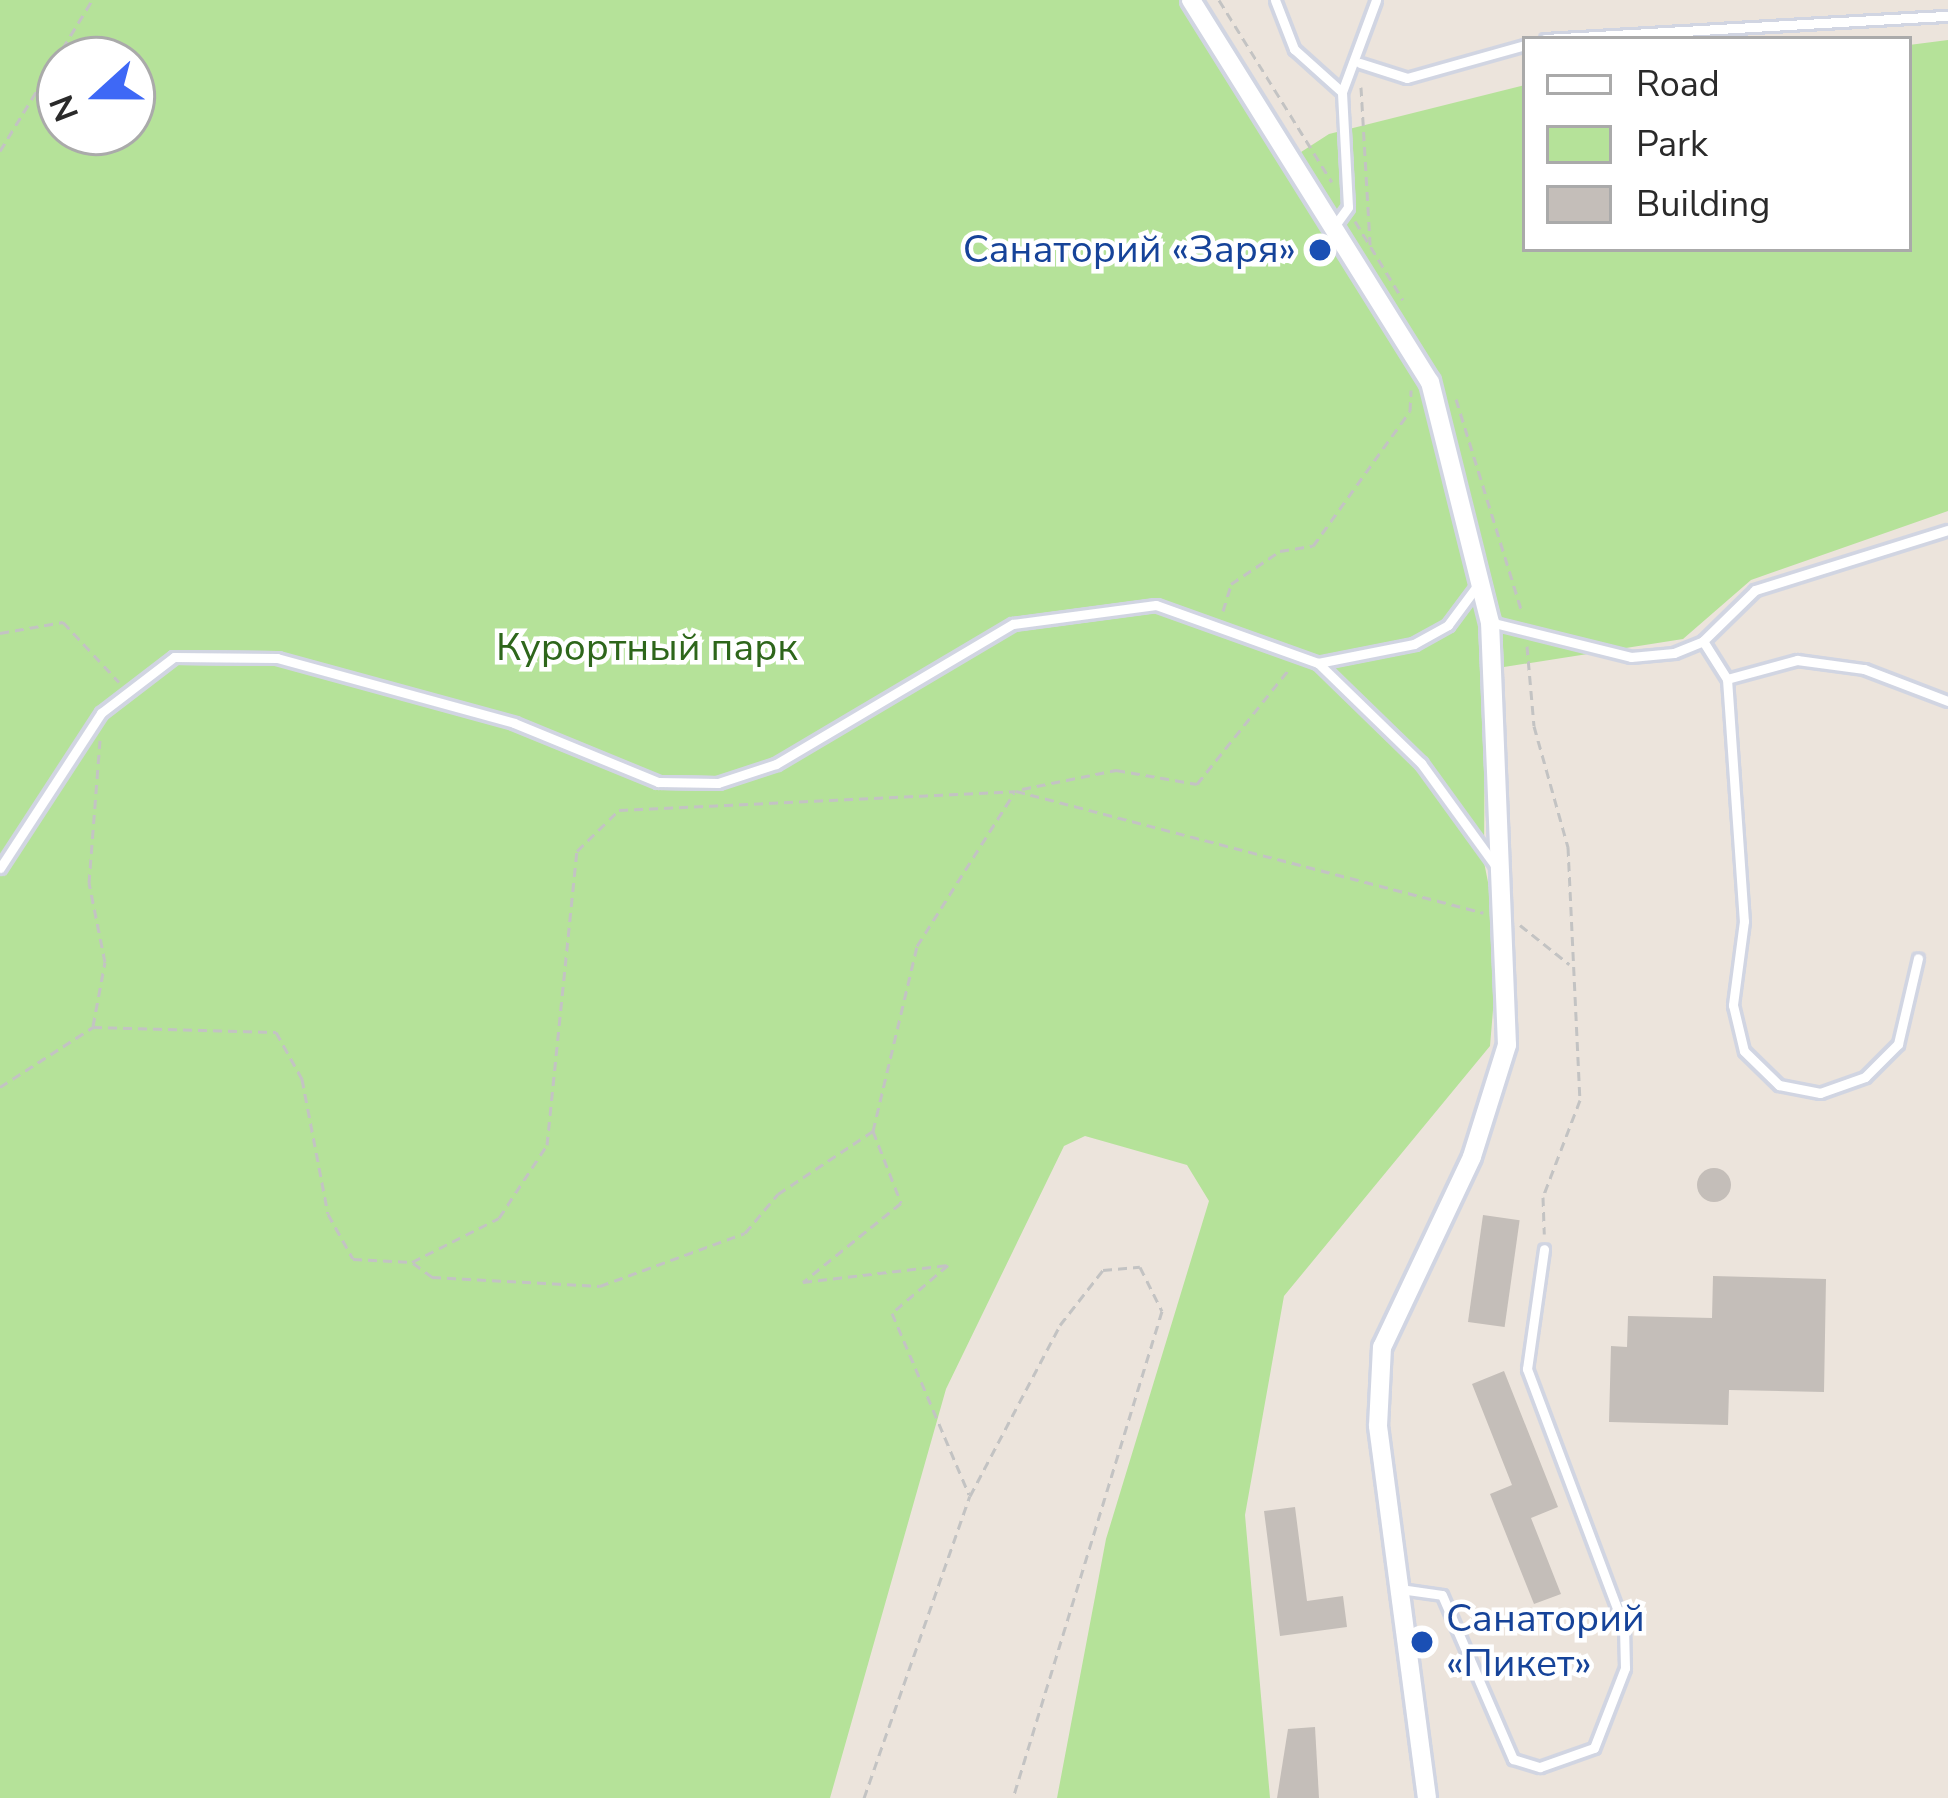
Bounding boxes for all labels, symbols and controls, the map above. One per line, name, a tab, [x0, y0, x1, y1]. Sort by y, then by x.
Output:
north arrow	[36, 36, 156, 156]
legend	[1522, 36, 1912, 252]
text: Road	[1636, 60, 1720, 109]
text: N	[39, 88, 90, 128]
text: Park	[1636, 120, 1708, 169]
text: Building	[1636, 180, 1770, 229]
place label: Санаторий «Заря»	[963, 227, 1296, 273]
marker: Санаторий «Заря»	[1307, 237, 1333, 263]
park label: Курортный парк	[496, 625, 798, 671]
place label: Санаторий «Пикет»	[1446, 1597, 1645, 1688]
marker: Санаторий «Пикет»	[1409, 1629, 1435, 1655]

